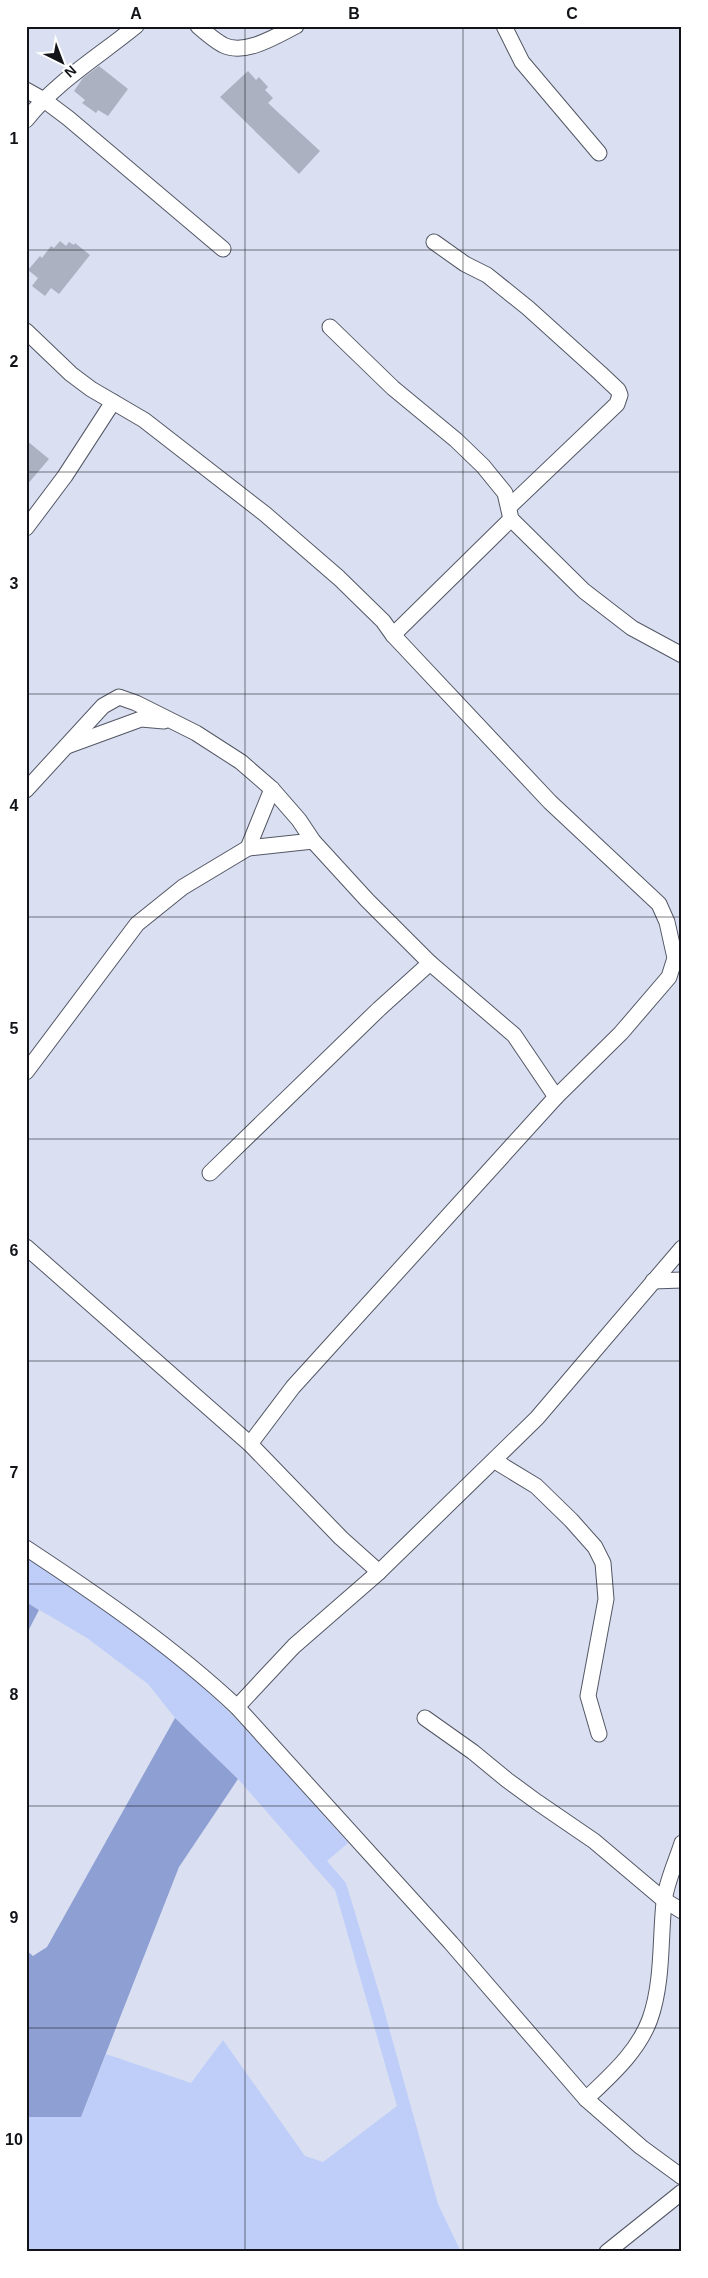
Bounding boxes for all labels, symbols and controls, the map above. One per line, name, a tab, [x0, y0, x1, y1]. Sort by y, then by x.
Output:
text: A	[130, 5, 142, 22]
text: B	[348, 5, 360, 22]
text: C	[566, 5, 578, 22]
north arrow	[38, 38, 88, 88]
text: N	[62, 62, 80, 81]
text: 1	[10, 130, 19, 147]
text: 2	[10, 353, 19, 370]
text: 3	[10, 575, 19, 592]
text: 4	[10, 797, 19, 814]
text: 5	[10, 1020, 19, 1037]
text: 6	[10, 1242, 19, 1259]
text: 7	[10, 1464, 19, 1481]
text: 8	[10, 1686, 19, 1703]
text: 9	[10, 1909, 19, 1926]
text: 10	[5, 2131, 23, 2148]

